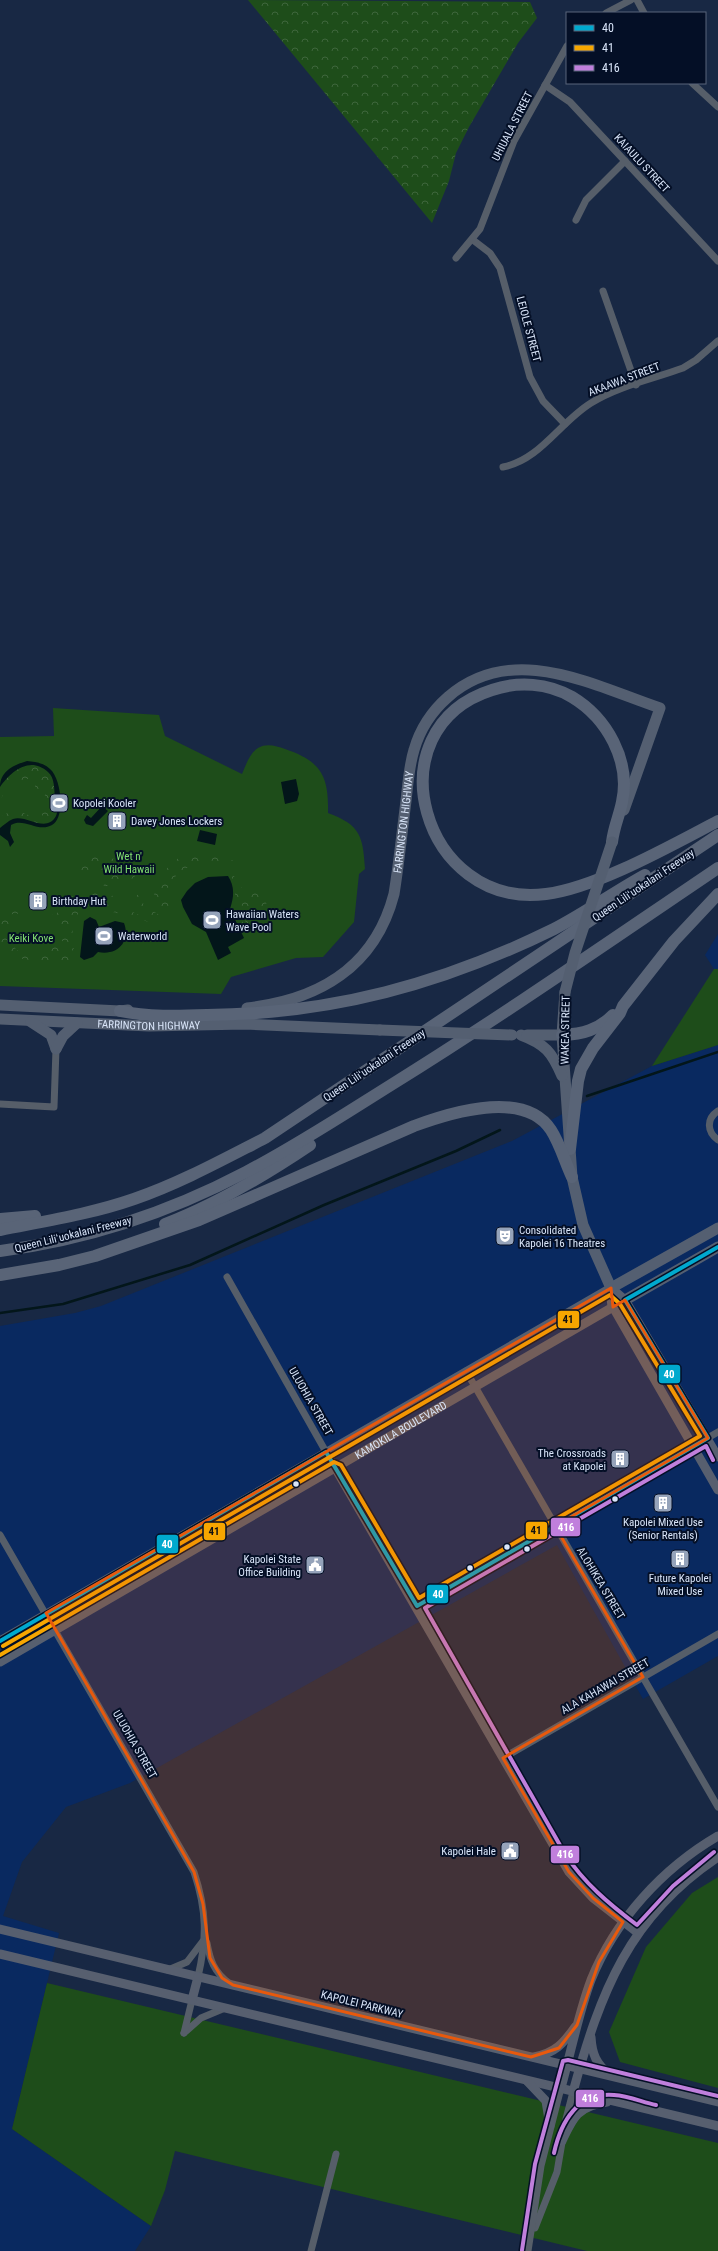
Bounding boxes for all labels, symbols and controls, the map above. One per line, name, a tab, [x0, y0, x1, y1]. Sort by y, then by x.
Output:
legend	[566, 12, 706, 84]
text: 40	[602, 21, 614, 35]
text: 41	[602, 41, 614, 55]
text: 416	[602, 61, 620, 75]
street label: UHIUALA STREET	[489, 89, 536, 163]
street label: KAIAULU STREET	[611, 131, 672, 196]
street label: LEIOLE STREET	[514, 295, 544, 364]
street label: AKAAWA STREET	[587, 360, 662, 399]
street label: FARRINGTON HIGHWAY	[391, 770, 416, 874]
sports icon: Kopolei Kooler	[48, 792, 70, 814]
place label: Kopolei Kooler	[73, 797, 137, 810]
building icon: Davey Jones Lockers	[106, 810, 128, 832]
place label: Davey Jones Lockers	[131, 815, 222, 828]
street label: Queen Liliʻuokalani Freeway	[590, 846, 697, 924]
park label: Wet n' Wild Hawaii	[104, 850, 154, 876]
building icon: Birthday Hut	[27, 890, 49, 912]
place label: Birthday Hut	[52, 895, 106, 908]
place label: Hawaiian Waters Wave Pool	[226, 908, 299, 934]
sports icon: Hawaiian Waters Wave Pool	[201, 909, 223, 931]
sports icon: Waterworld	[93, 925, 115, 947]
place label: Waterworld	[118, 930, 167, 943]
park label: Keiki Kove	[9, 932, 53, 945]
street label: WAKEA STREET	[558, 995, 573, 1065]
street label: FARRINGTON HIGHWAY	[97, 1018, 201, 1033]
street label: Queen Liliʻuokalani Freeway	[321, 1026, 428, 1104]
street label: Queen Liliʻuokalani Freeway	[13, 1214, 133, 1255]
place label: Consolidated Kapolei 16 Theatres	[519, 1224, 605, 1250]
theatre icon: Consolidated Kapolei 16 Theatres	[494, 1225, 516, 1247]
line badge: 41	[557, 1310, 580, 1329]
text: 41	[562, 1313, 574, 1326]
line badge: 40	[658, 1364, 681, 1384]
street label: ULUOHIA STREET	[286, 1365, 335, 1438]
text: 40	[663, 1368, 675, 1381]
street label: KAMOKILA BOULEVARD	[353, 1399, 449, 1462]
place label: The Crossroads at Kapolei	[538, 1447, 606, 1473]
building icon: The Crossroads at Kapolei	[609, 1448, 631, 1470]
unlabelled marker	[291, 1479, 301, 1489]
building icon: Kapolei Mixed Use (Senior Rentals)	[652, 1492, 674, 1514]
unlabelled marker	[610, 1494, 620, 1504]
place label: Kapolei Mixed Use (Senior Rentals)	[623, 1516, 703, 1542]
line badge: 416	[550, 1517, 581, 1537]
line badge: 41	[525, 1521, 548, 1540]
text: 416	[558, 1521, 575, 1534]
line badge: 41	[203, 1522, 226, 1541]
text: 41	[530, 1524, 542, 1537]
text: 41	[208, 1525, 220, 1538]
line badge: 40	[156, 1534, 179, 1554]
text: 40	[161, 1538, 173, 1551]
unlabelled marker	[502, 1542, 512, 1552]
unlabelled marker	[522, 1544, 532, 1554]
street label: ALOHIKEA STREET	[574, 1545, 627, 1622]
building icon: Future Kapolei Mixed Use	[669, 1548, 691, 1570]
place label: Kapolei State Office Building	[238, 1553, 301, 1579]
public building icon: Kapolei State Office Building	[304, 1554, 326, 1576]
unlabelled marker	[465, 1563, 475, 1573]
place label: Future Kapolei Mixed Use	[649, 1572, 711, 1598]
line badge: 40	[426, 1584, 449, 1604]
text: 40	[432, 1588, 444, 1601]
street label: ALA KAHAWAI STREET	[559, 1656, 652, 1717]
street label: ULUOHIA STREET	[110, 1708, 159, 1781]
public building icon: Kapolei Hale	[499, 1840, 521, 1862]
place label: Kapolei Hale	[441, 1845, 496, 1858]
line badge: 416	[550, 1845, 580, 1864]
text: 416	[557, 1848, 574, 1861]
street label: KAPOLEI PARKWAY	[319, 1988, 405, 2021]
line badge: 416	[575, 2089, 605, 2108]
text: 416	[582, 2092, 599, 2105]

